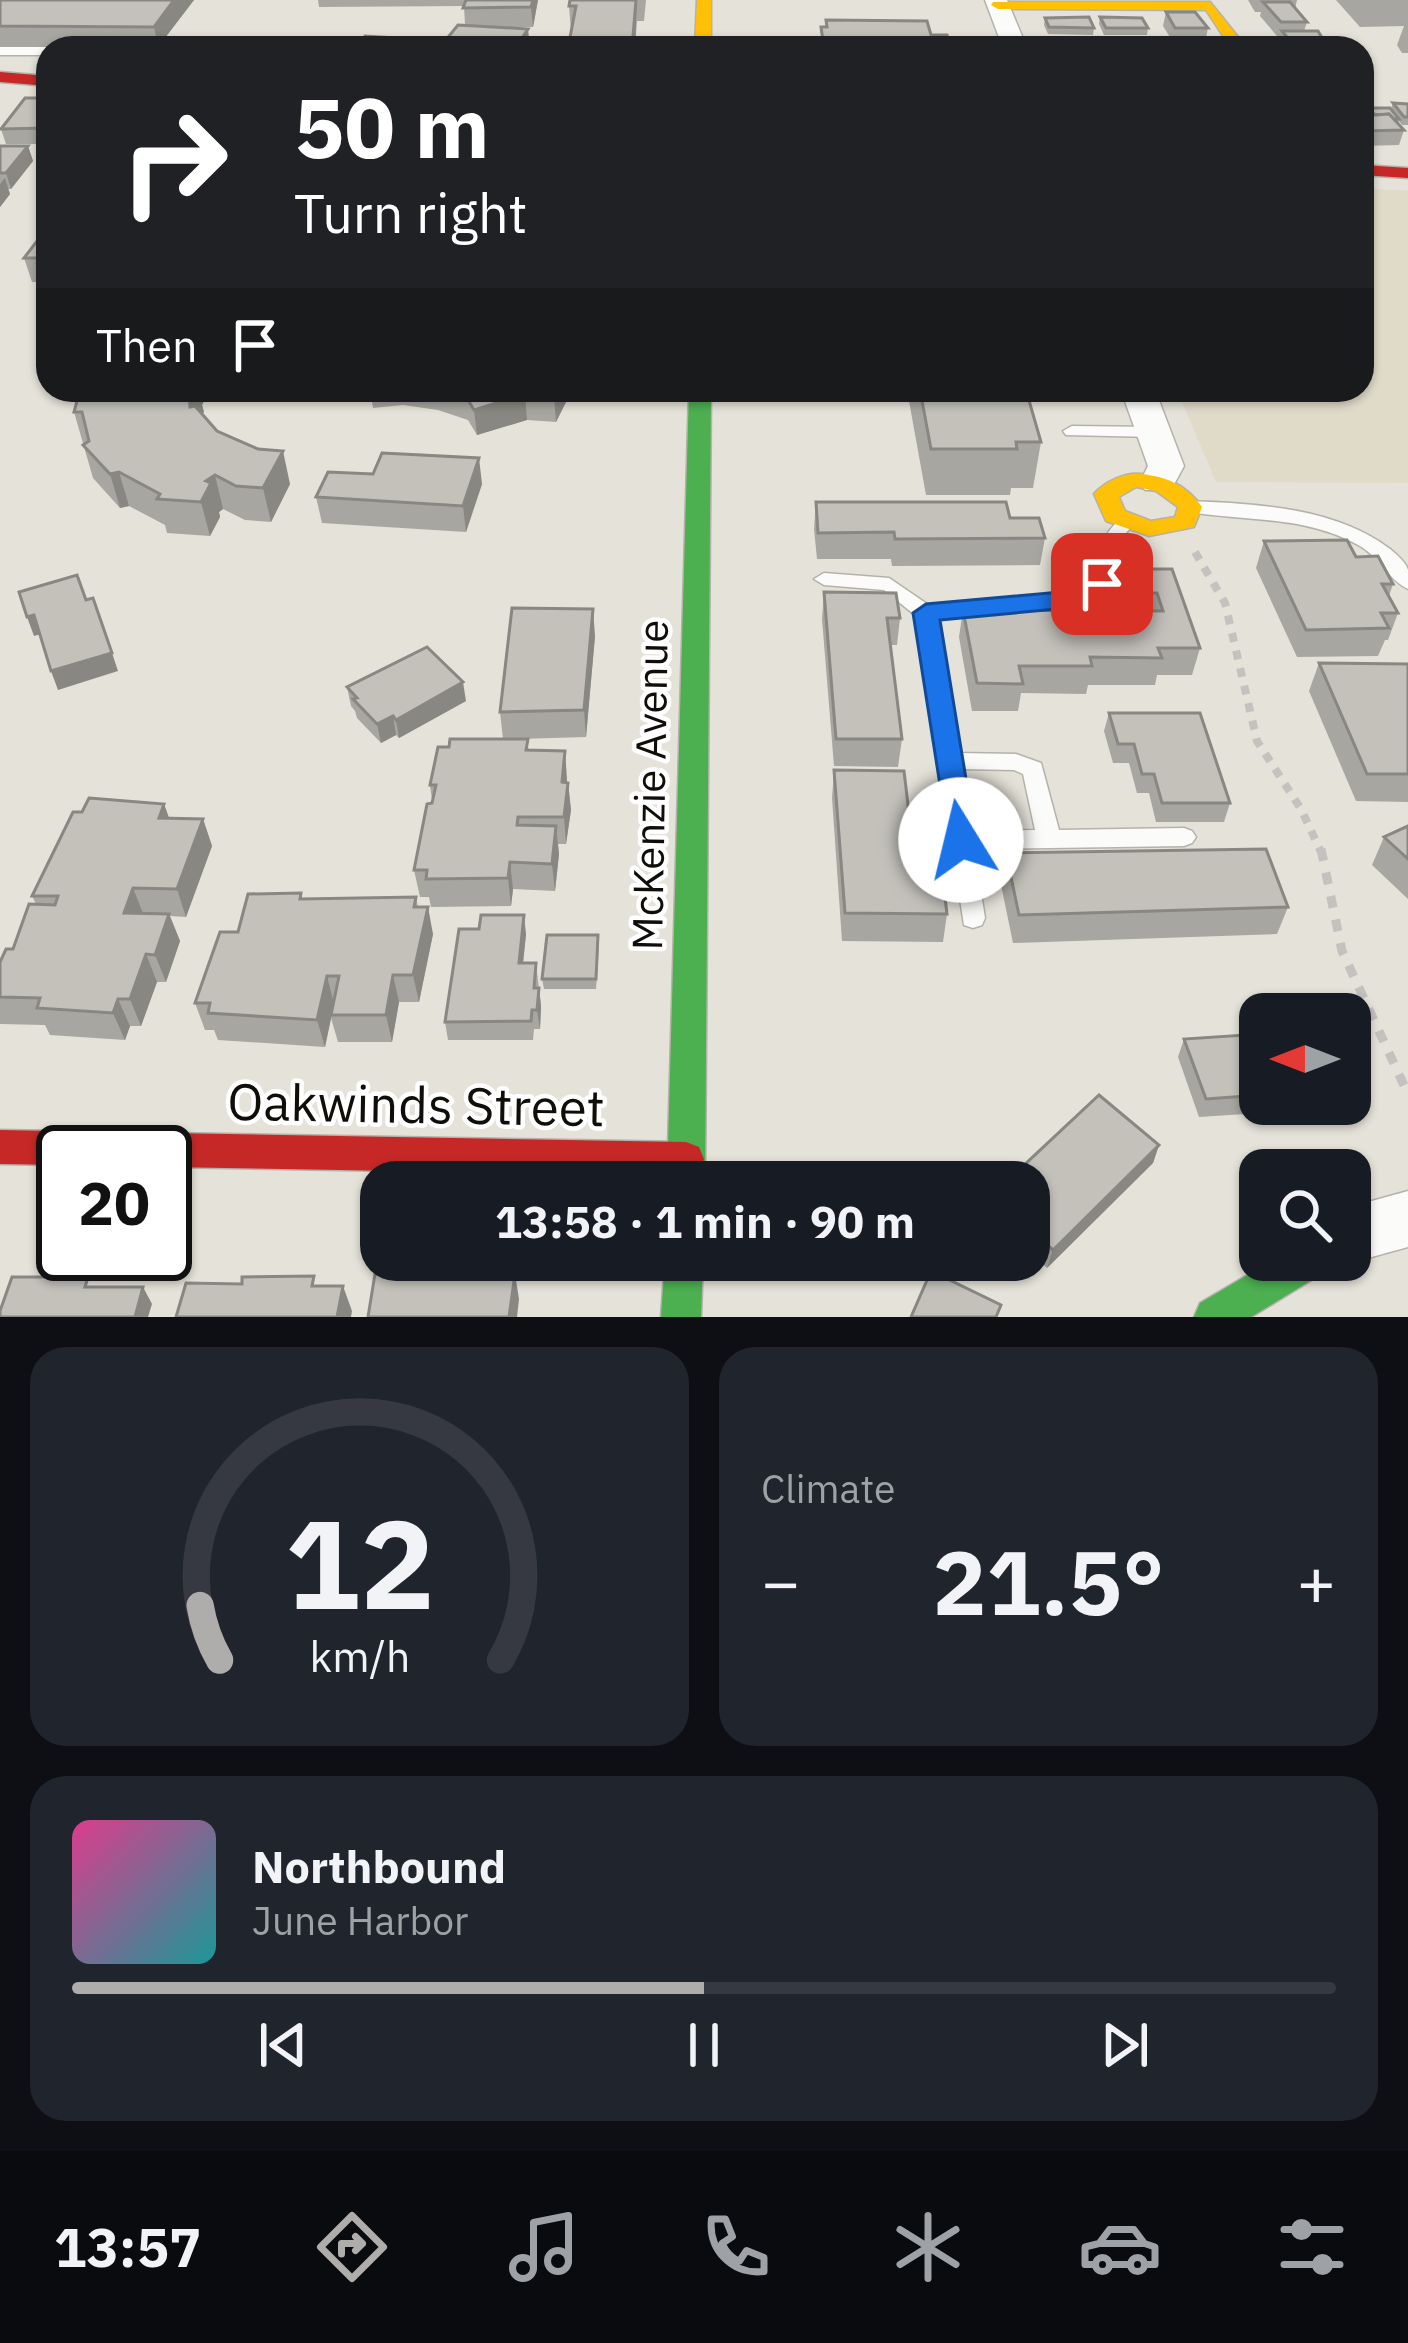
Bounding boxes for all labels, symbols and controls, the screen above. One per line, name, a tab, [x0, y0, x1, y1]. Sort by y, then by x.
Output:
text: 50 m	[294, 72, 490, 181]
icon: right	[96, 84, 252, 240]
text: Turn right	[294, 178, 528, 248]
icon: arrive	[222, 312, 288, 378]
text: Then	[96, 316, 198, 374]
pin	[1051, 533, 1153, 635]
icon: arrive	[1069, 551, 1135, 617]
street label: McKenzie Avenue	[619, 619, 680, 951]
position arrow	[898, 777, 1024, 903]
north arrow	[1239, 993, 1371, 1125]
map controls	[1239, 993, 1371, 1281]
street label: Oakwinds Street	[227, 1068, 605, 1140]
speed limit sign: 20	[36, 1125, 192, 1281]
button: search	[1239, 1149, 1371, 1281]
text: 13:58 · 1 min · 90 m	[495, 1192, 915, 1250]
text: Climate	[761, 1463, 895, 1514]
text: 12	[285, 1481, 434, 1643]
text: 21.5°	[932, 1523, 1165, 1640]
text: −	[761, 1538, 801, 1624]
text: +	[1296, 1538, 1336, 1624]
text: km/h	[309, 1627, 410, 1683]
text: Northbound	[252, 1837, 506, 1895]
text: June Harbor	[252, 1895, 468, 1946]
icon: previous	[250, 2012, 316, 2078]
icon: pause	[671, 2012, 737, 2078]
icon: next	[1092, 2012, 1158, 2078]
icon: directions	[310, 2205, 394, 2289]
icon: music	[502, 2205, 586, 2289]
icon: phone	[694, 2205, 778, 2289]
icon: climate	[886, 2205, 970, 2289]
icon: car	[1078, 2205, 1162, 2289]
icon: filters	[1270, 2205, 1354, 2289]
text: 13:57	[54, 2212, 201, 2282]

